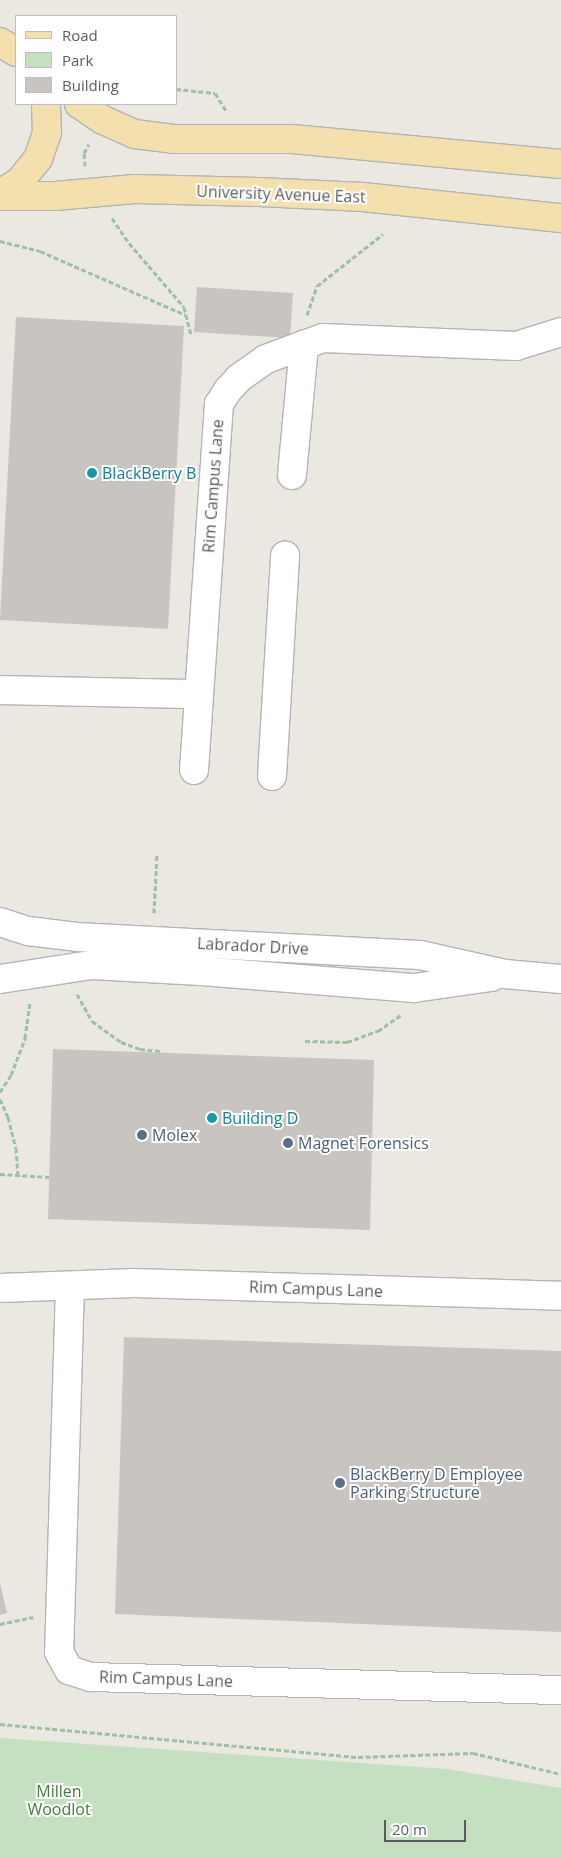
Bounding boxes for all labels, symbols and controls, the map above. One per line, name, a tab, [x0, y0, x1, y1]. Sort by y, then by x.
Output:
legend	[15, 15, 178, 105]
text: Road	[62, 25, 98, 45]
text: Park	[62, 50, 93, 70]
text: Building	[62, 75, 119, 95]
street label: University Avenue East	[196, 181, 366, 207]
street label: Rim Campus Lane	[199, 418, 227, 554]
place label: BlackBerry B	[102, 463, 196, 483]
marker: BlackBerry B	[86, 467, 98, 479]
street label: Labrador Drive	[197, 933, 309, 959]
place label: Building D	[222, 1108, 298, 1128]
marker: Building D	[206, 1112, 218, 1124]
place label: Molex	[152, 1125, 197, 1145]
marker: Molex	[136, 1129, 148, 1141]
place label: Magnet Forensics	[298, 1133, 429, 1153]
marker: Magnet Forensics	[282, 1137, 294, 1149]
street label: Rim Campus Lane	[249, 1277, 383, 1301]
place label: BlackBerry D Employee Parking Structure	[350, 1464, 523, 1502]
marker: BlackBerry D Employee Parking Structure	[334, 1477, 346, 1489]
street label: Rim Campus Lane	[99, 1667, 233, 1691]
park label: Millen Woodlot	[27, 1781, 91, 1819]
scale bar	[386, 1810, 468, 1842]
text: 20 m	[392, 1819, 427, 1839]

